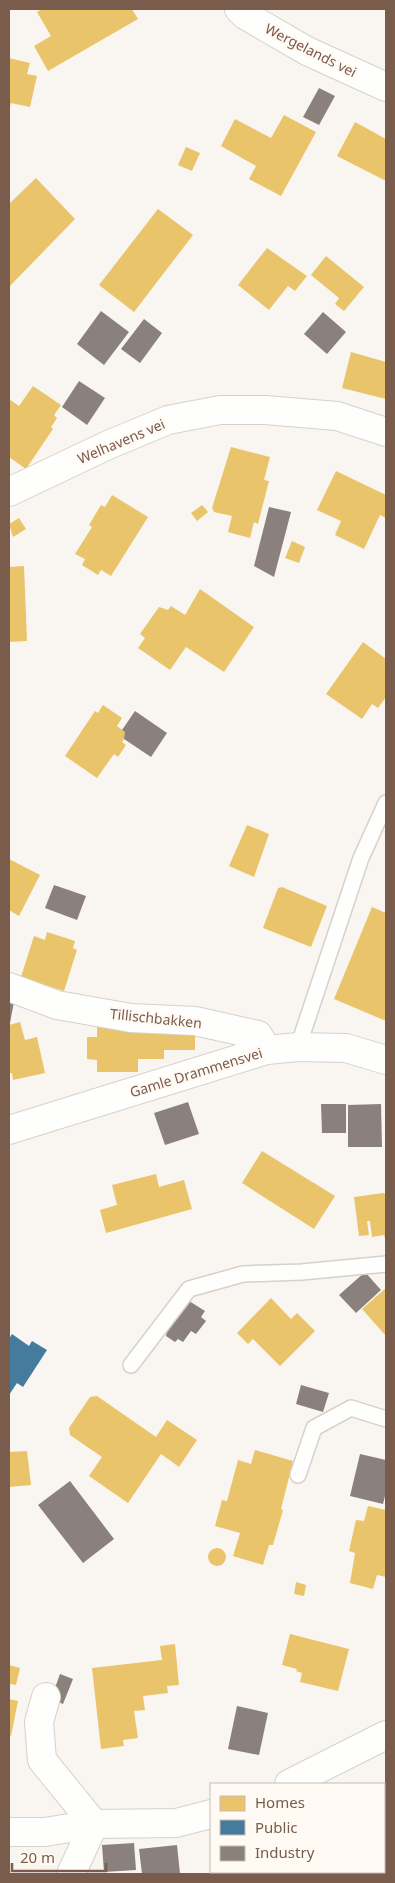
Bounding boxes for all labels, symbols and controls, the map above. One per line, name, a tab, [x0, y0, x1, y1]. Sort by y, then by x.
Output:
street label: Wergelands vei	[262, 19, 360, 81]
street label: Welhavens vei	[74, 414, 168, 468]
street label: Tillischbakken	[109, 1004, 203, 1032]
street label: Gamle Drammensvei	[127, 1043, 265, 1101]
legend	[210, 1783, 385, 1873]
text: Homes	[255, 1792, 305, 1812]
text: Public	[255, 1817, 298, 1837]
scale bar	[12, 1840, 106, 1872]
text: Industry	[255, 1842, 315, 1862]
text: 20 m	[20, 1847, 55, 1867]

